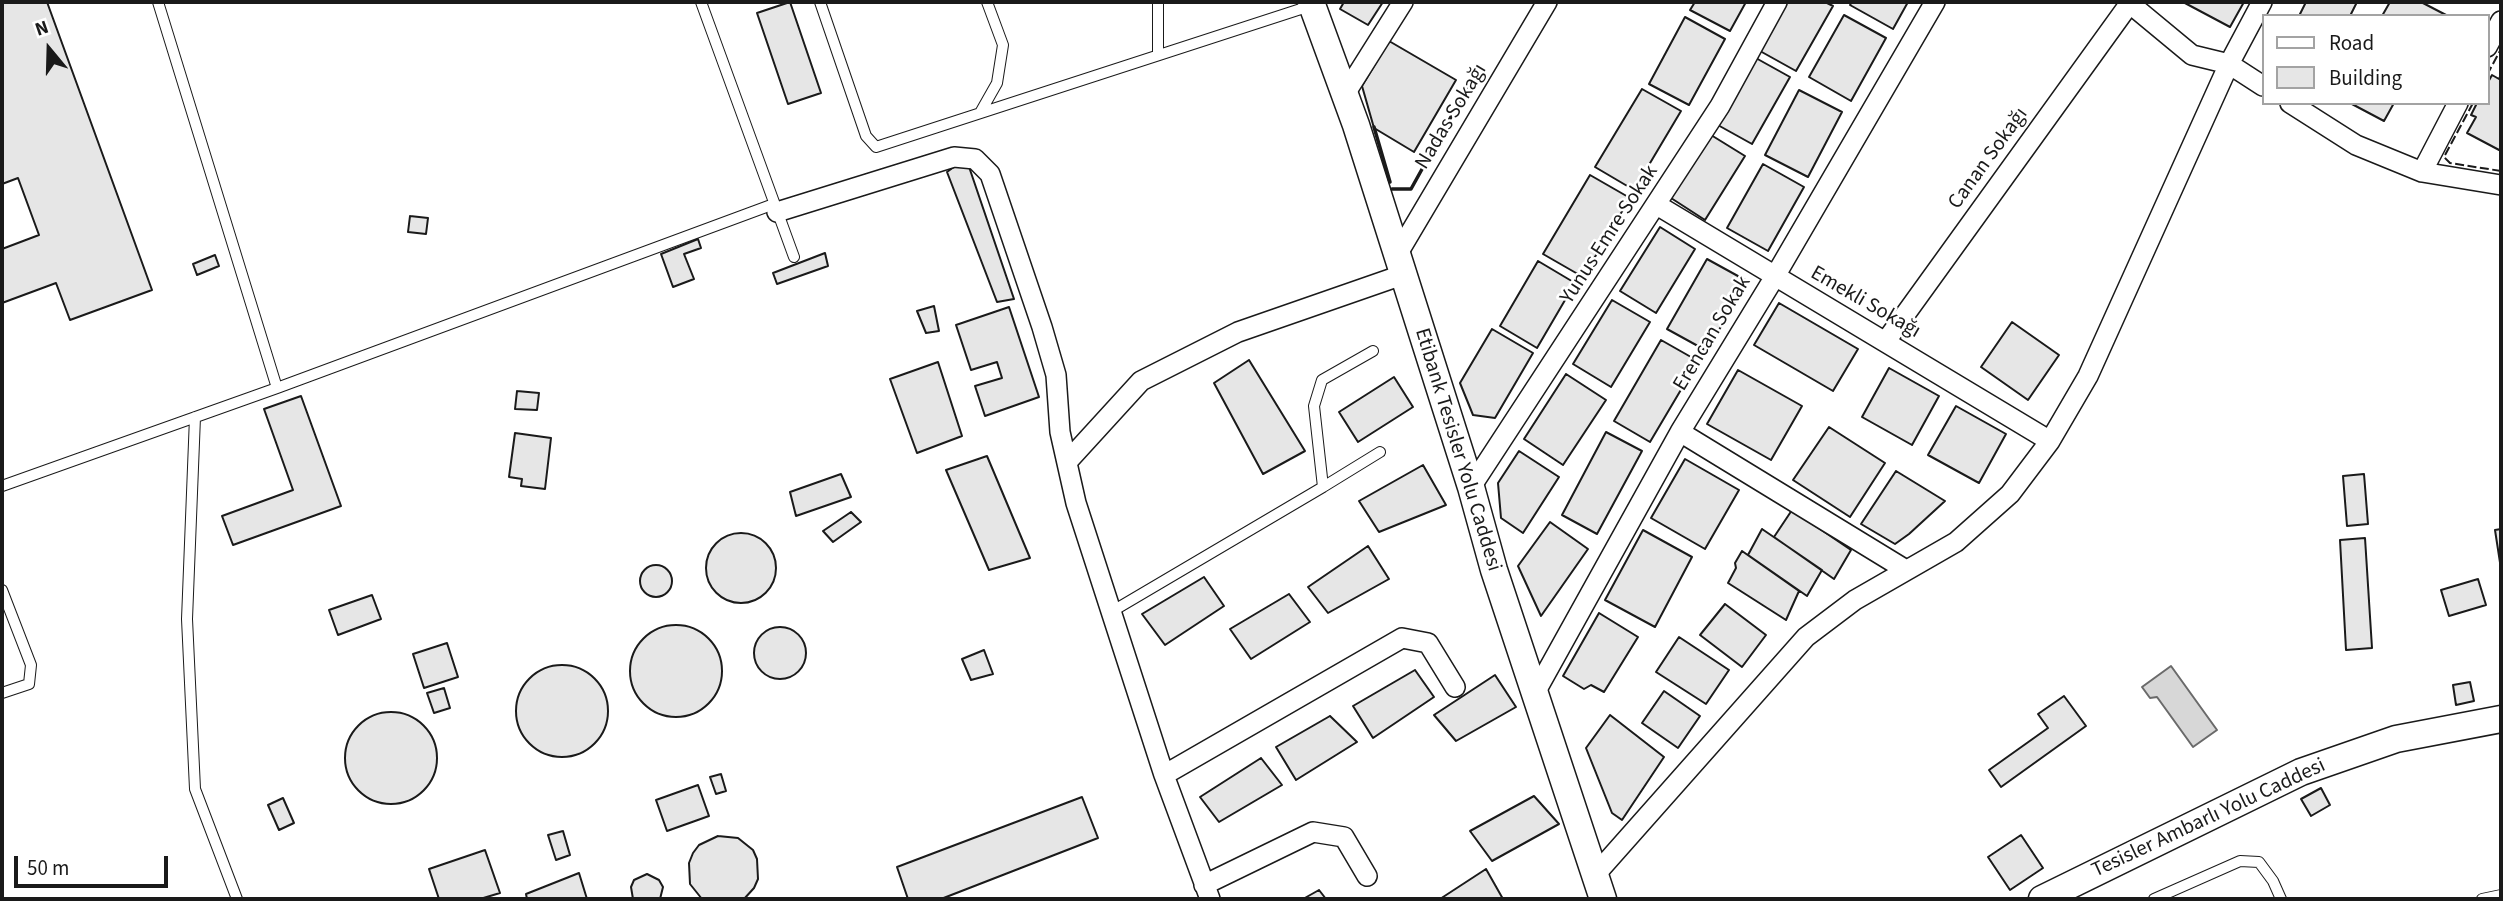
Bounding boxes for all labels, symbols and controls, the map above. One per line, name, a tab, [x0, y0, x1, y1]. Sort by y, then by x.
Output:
north arrow	[14, 14, 84, 84]
text: N	[32, 14, 52, 43]
legend	[2262, 14, 2489, 105]
text: Road	[2329, 28, 2374, 58]
street label: Nadas Sokağı	[1411, 60, 1493, 174]
text: Building	[2329, 63, 2402, 93]
street label: Canan Sokağı	[1944, 103, 2034, 215]
street label: Yunus Emre Sokak	[1556, 161, 1664, 309]
street label: Emekli Sokağı	[1805, 261, 1925, 345]
street label: Erencan Sokak	[1669, 272, 1757, 396]
street label: Etibank Tesisler Yolu Caddesi	[1408, 325, 1506, 575]
street label: Tesisler Ambarlı Yolu Caddesi	[2088, 754, 2330, 884]
scale bar	[18, 842, 172, 886]
text: 50 m	[27, 853, 69, 883]

